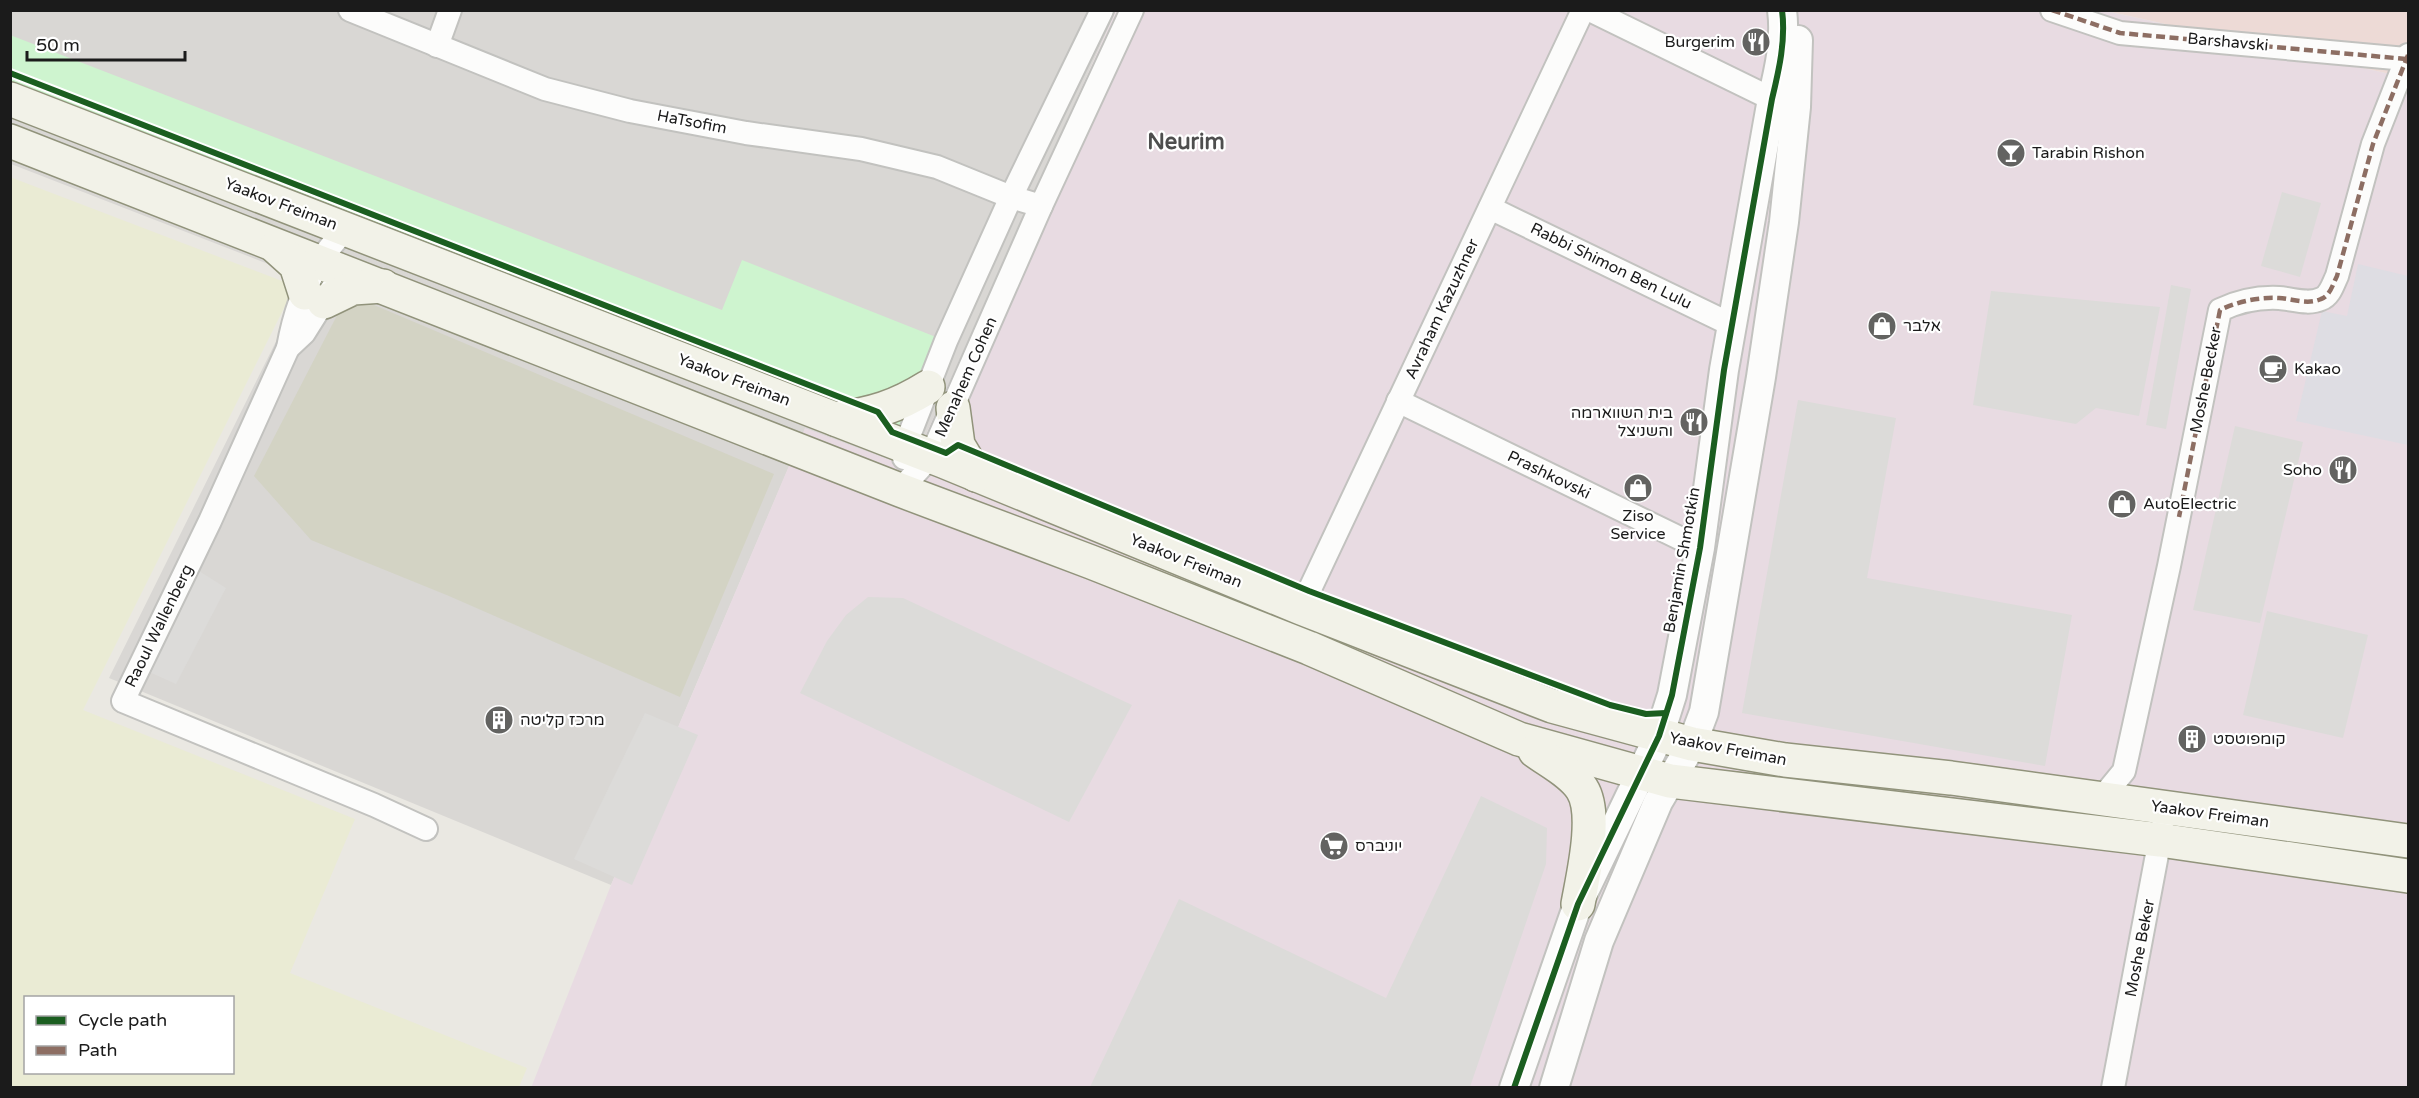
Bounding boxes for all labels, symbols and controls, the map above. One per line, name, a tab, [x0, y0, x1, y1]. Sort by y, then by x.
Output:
scale bar	[27, 24, 184, 62]
restaurant icon: Burgerim	[1740, 26, 1772, 58]
street label: Barshavski	[2187, 28, 2269, 56]
place label: Burgerim	[1664, 32, 1735, 52]
text: 50 m	[36, 34, 80, 56]
street label: HaTsofim	[655, 105, 729, 139]
district label: Neurim	[1147, 129, 1225, 155]
bar icon: Tarabin Rishon	[1995, 137, 2027, 169]
place label: Tarabin Rishon	[2032, 143, 2145, 163]
street label: Yaakov Freiman	[222, 173, 340, 235]
street label: Rabbi Shimon Ben Lulu	[1527, 218, 1695, 314]
street label: Avraham Kazuzhner	[1401, 235, 1484, 382]
shop icon: אלבר	[1866, 310, 1898, 342]
street label: Menahem Cohen	[930, 314, 1002, 440]
place label: אלבר	[1903, 316, 1941, 336]
street label: Moshe Becker	[2186, 324, 2226, 435]
street label: Yaakov Freiman	[675, 349, 793, 411]
cafe icon: Kakao	[2257, 353, 2289, 385]
place label: Kakao	[2294, 359, 2341, 379]
place label: בית השווארמה והשניצל	[1571, 403, 1673, 441]
restaurant icon: בית השווארמה והשניצל	[1678, 406, 1710, 438]
street label: Prashkovski	[1504, 446, 1594, 504]
restaurant icon: Soho	[2327, 454, 2359, 486]
place label: Soho	[2283, 460, 2322, 480]
shop icon: Ziso Service	[1622, 472, 1654, 504]
street label: Benjamin Shmotkin	[1659, 485, 1705, 635]
shop icon: AutoElectric	[2106, 488, 2138, 520]
place label: AutoElectric	[2143, 494, 2237, 514]
place label: Ziso Service	[1610, 506, 1666, 544]
street label: Yaakov Freiman	[1127, 529, 1245, 593]
street label: Raoul Wallenberg	[121, 561, 197, 691]
building icon: מרכז קליטה	[483, 704, 515, 736]
place label: מרכז קליטה	[520, 710, 605, 730]
building icon: קומפוטסט	[2176, 723, 2208, 755]
street label: Yaakov Freiman	[1667, 728, 1789, 770]
place label: קומפוטסט	[2213, 729, 2286, 749]
street label: Yaakov Freiman	[2149, 796, 2271, 832]
supermarket icon: יוניברס	[1318, 830, 1350, 862]
place label: יוניברס	[1355, 836, 1402, 856]
street label: Moshe Beker	[2121, 896, 2159, 999]
legend	[24, 996, 234, 1074]
text: Cycle path	[78, 1009, 167, 1031]
text: Path	[78, 1039, 117, 1061]

